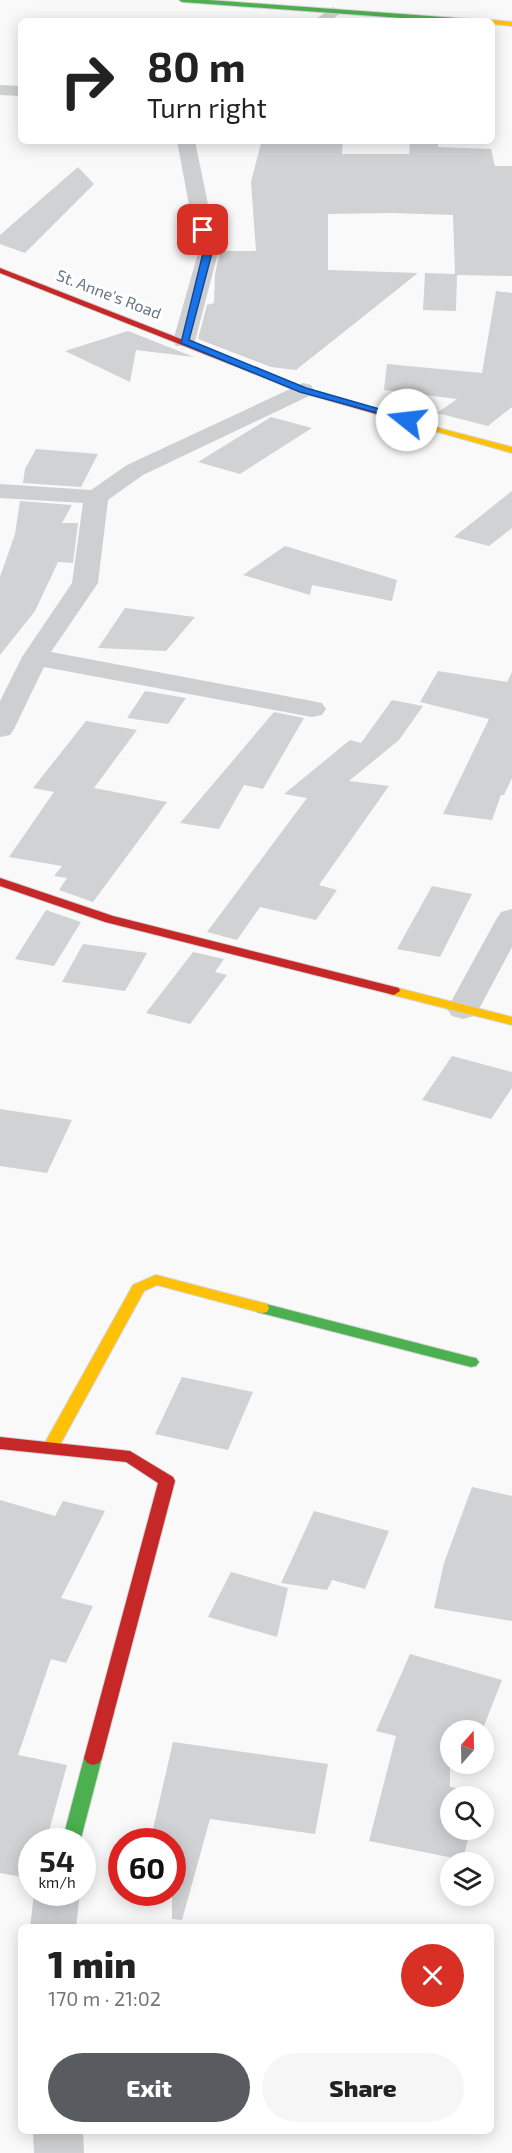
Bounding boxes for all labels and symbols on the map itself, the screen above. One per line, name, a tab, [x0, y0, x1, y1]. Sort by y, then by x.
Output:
pin	[177, 204, 228, 255]
street label: St. Anne's Road	[54, 265, 164, 322]
position arrow	[375, 388, 439, 452]
north arrow	[440, 1720, 494, 1774]
speed limit sign: 60	[108, 1828, 186, 1906]

